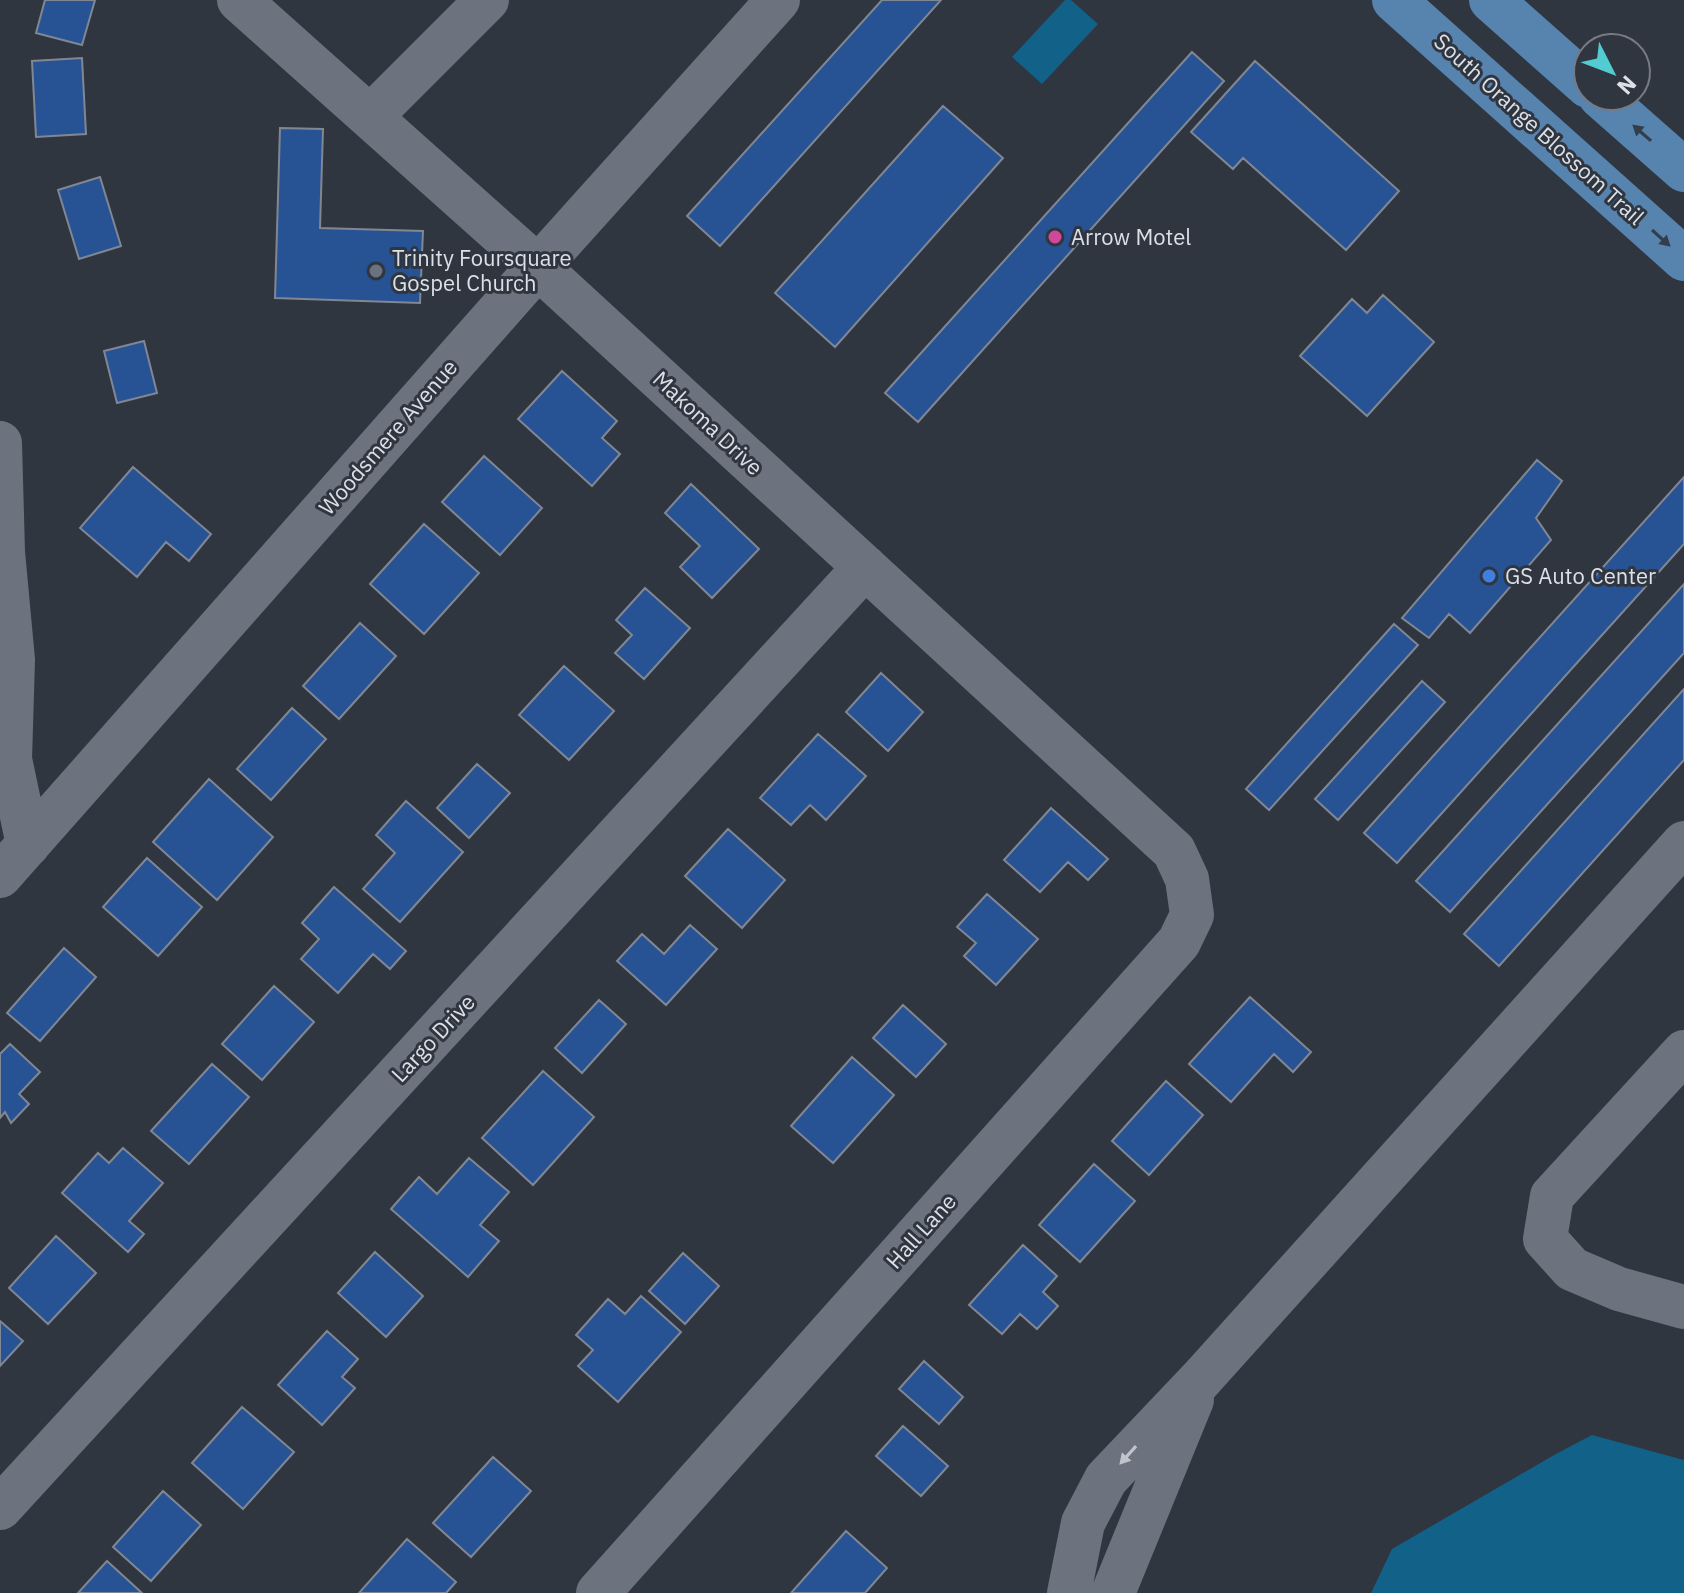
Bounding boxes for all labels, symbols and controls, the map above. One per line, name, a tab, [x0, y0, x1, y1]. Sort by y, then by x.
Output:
street label: South Orange Blossom Trail	[1428, 26, 1651, 231]
north arrow	[1572, 32, 1652, 112]
text: N	[1611, 70, 1643, 101]
one-way arrow	[1632, 125, 1652, 142]
place label: Arrow Motel	[1071, 222, 1191, 251]
marker: Arrow Motel	[1046, 228, 1064, 246]
one-way arrow	[1651, 229, 1670, 247]
place label: Trinity Foursquare Gospel Church	[392, 243, 571, 297]
marker: Trinity Foursquare Gospel Church	[367, 262, 385, 280]
street label: Woodsmere Avenue	[312, 353, 463, 521]
street label: Makoma Drive	[647, 364, 770, 481]
place label: GS Auto Center	[1505, 561, 1656, 590]
marker: GS Auto Center	[1480, 567, 1498, 585]
street label: Largo Drive	[384, 987, 481, 1088]
street label: Hall Lane	[879, 1187, 962, 1274]
one-way arrow	[1119, 1446, 1137, 1465]

